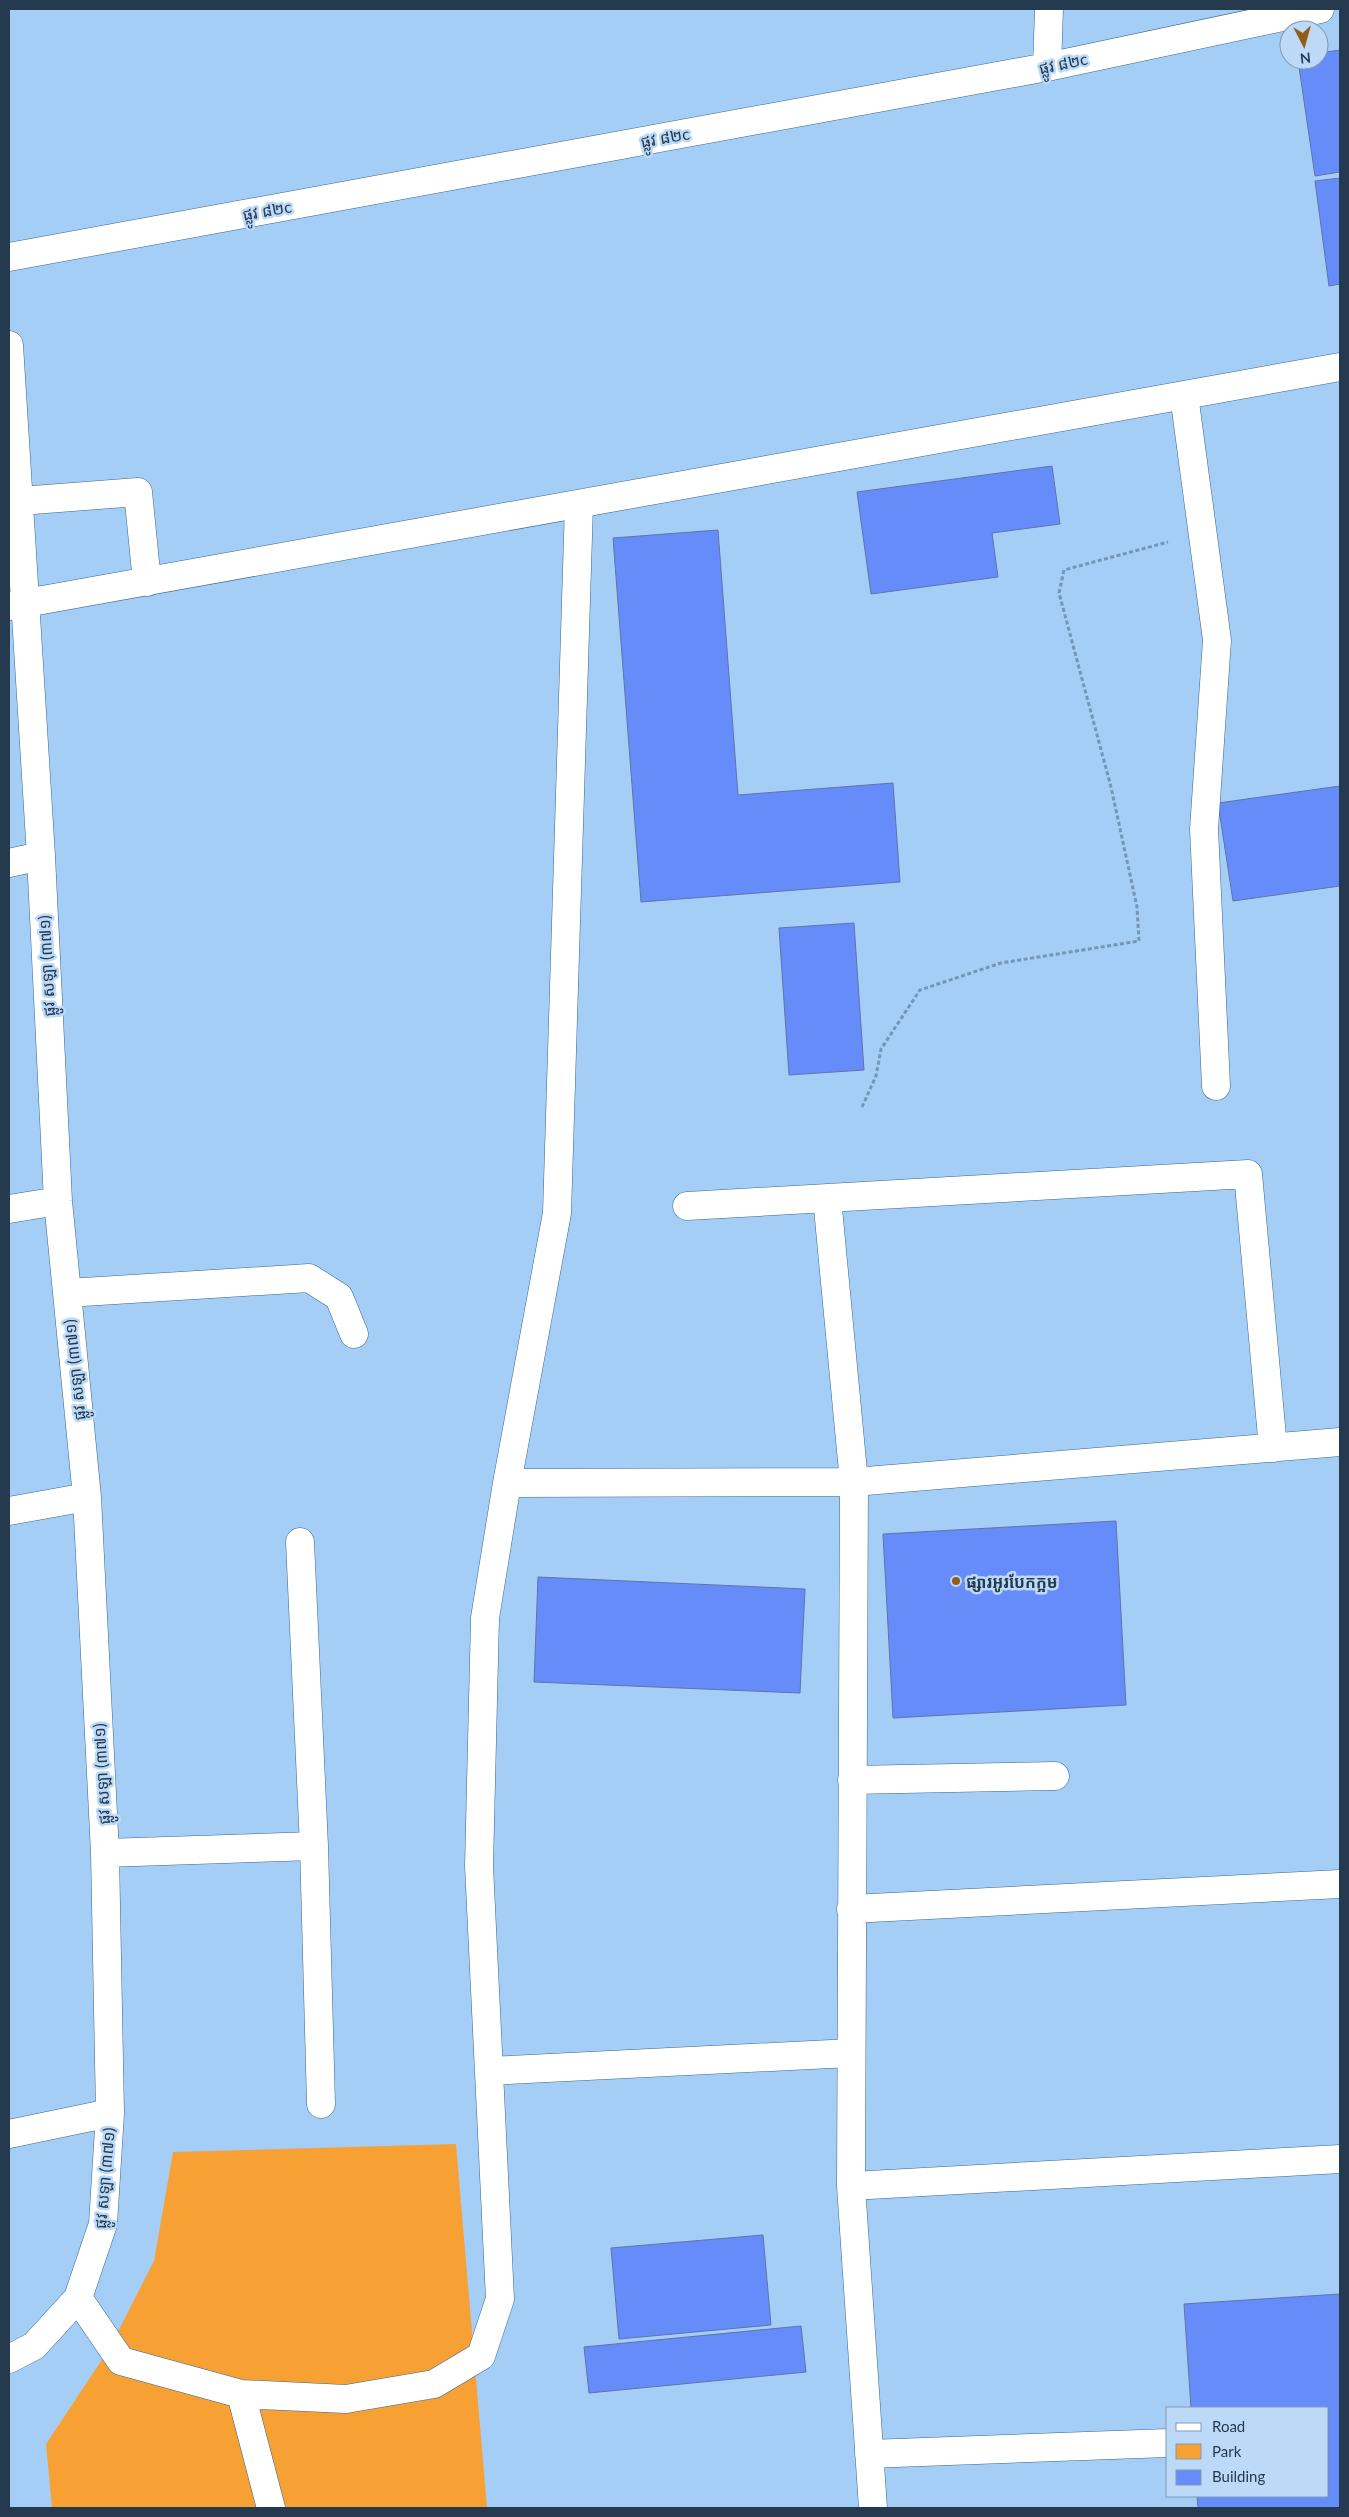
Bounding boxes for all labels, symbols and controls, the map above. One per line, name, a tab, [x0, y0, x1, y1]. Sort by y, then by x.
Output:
north arrow	[1279, 20, 1329, 70]
street label: ផ្លូវ ៨២c	[1037, 49, 1091, 83]
text: N	[1299, 49, 1312, 67]
street label: ផ្លូវ ៨២c	[639, 123, 692, 156]
street label: ផ្លូវ ៨២c	[241, 196, 294, 229]
street label: ផ្លូវ សឡា (៣៧១)	[34, 914, 64, 1017]
street label: ផ្លូវ សឡា (៣៧១)	[59, 1318, 94, 1421]
place label: ផ្សារអូរបែកក្អម	[966, 1572, 1058, 1593]
marker: ផ្សារអូរបែកក្អម	[950, 1575, 962, 1587]
street label: ផ្លូវ សឡា (៣៧១)	[89, 1722, 119, 1825]
street label: ផ្លូវ សឡា (៣៧១)	[90, 2127, 124, 2230]
legend	[1166, 2407, 1329, 2497]
text: Road	[1212, 2417, 1245, 2435]
text: Park	[1212, 2442, 1242, 2460]
text: Building	[1212, 2467, 1265, 2485]

